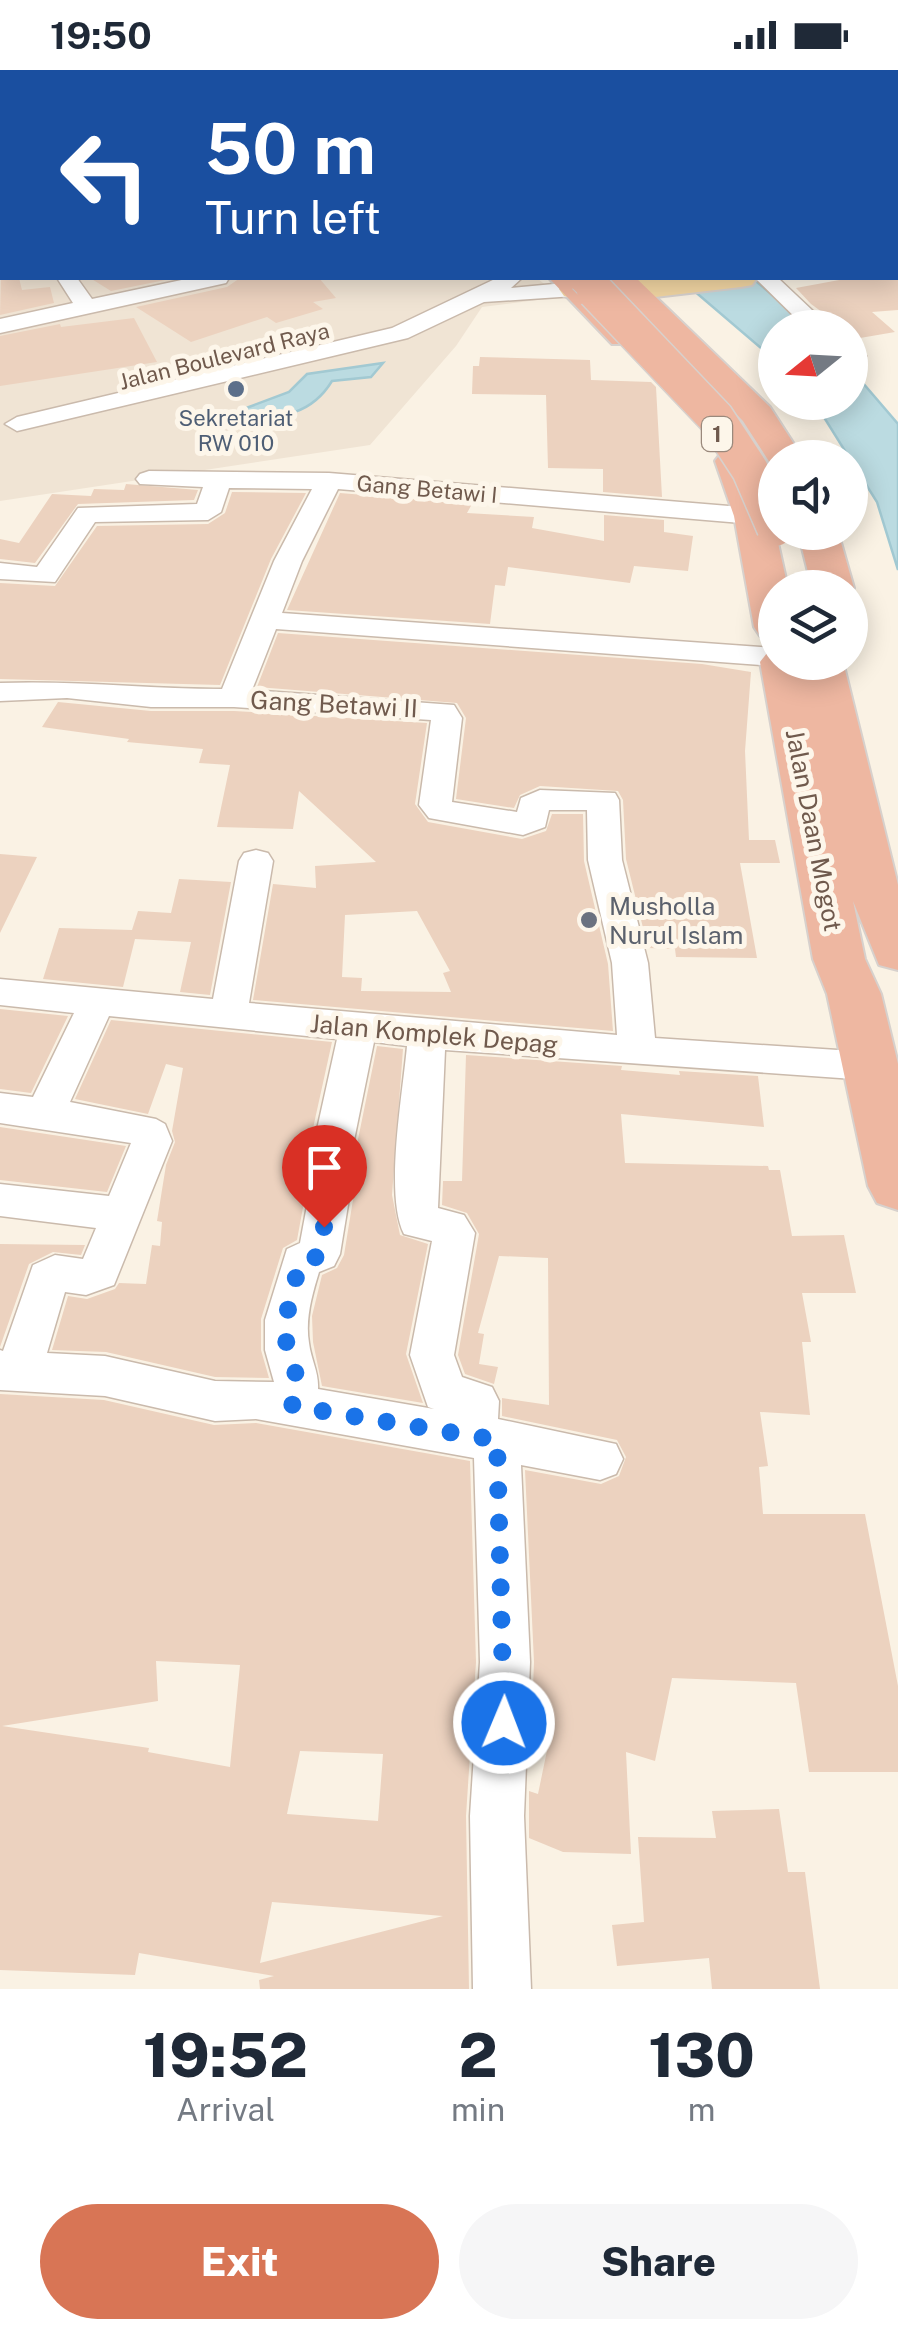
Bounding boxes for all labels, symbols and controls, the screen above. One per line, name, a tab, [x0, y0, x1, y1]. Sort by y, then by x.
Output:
text: 19:50	[50, 13, 152, 58]
text: 50 m	[205, 107, 376, 190]
icon: left	[40, 110, 170, 240]
text: Turn left	[205, 191, 381, 244]
north arrow	[758, 310, 868, 420]
map controls	[758, 310, 868, 680]
street label: Jalan Boulevard Raya	[116, 317, 332, 395]
marker: Sekretariat RW 010	[225, 378, 247, 400]
place label: Sekretariat RW 010	[179, 405, 293, 456]
road number: 1	[702, 417, 732, 451]
button: sound	[758, 440, 868, 550]
street label: Gang Betawi I	[355, 470, 499, 508]
button: layers	[758, 570, 868, 680]
street label: Gang Betawi II	[250, 685, 418, 723]
street label: Jalan Daan Mogot	[780, 726, 848, 934]
place label: Musholla Nurul Islam	[609, 891, 743, 950]
marker: Musholla Nurul Islam	[578, 909, 600, 931]
street label: Jalan Komplek Depag	[309, 1008, 559, 1060]
pin	[282, 1125, 367, 1228]
icon: arrive	[297, 1140, 352, 1195]
position arrow	[452, 1671, 556, 1775]
text: 19:52	[143, 2020, 308, 2091]
text: 2	[458, 2020, 498, 2091]
text: 130	[648, 2020, 755, 2091]
text: Arrival	[176, 2091, 275, 2128]
text: min	[451, 2091, 505, 2128]
text: m	[688, 2091, 715, 2128]
button: Exit	[40, 2204, 439, 2319]
button: Share	[459, 2204, 858, 2319]

